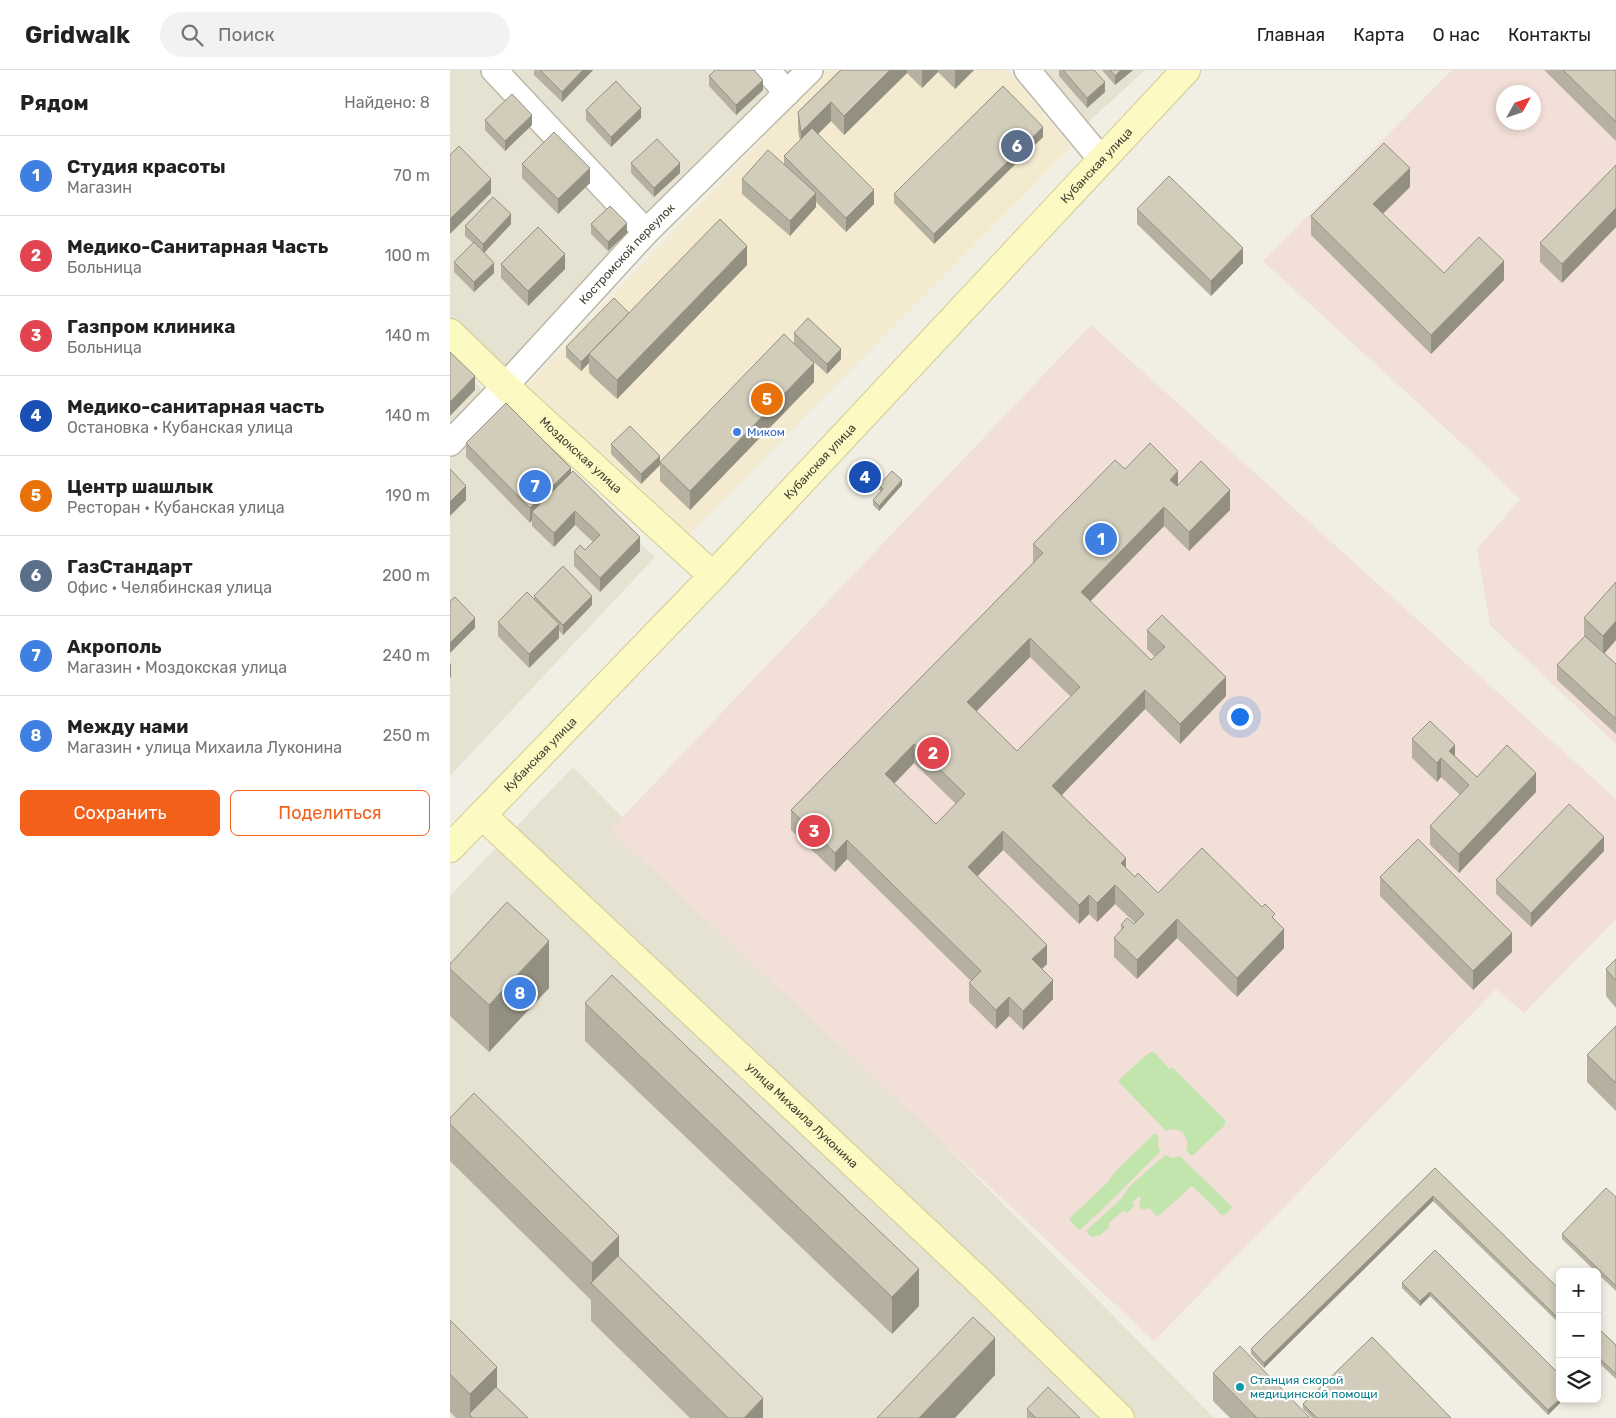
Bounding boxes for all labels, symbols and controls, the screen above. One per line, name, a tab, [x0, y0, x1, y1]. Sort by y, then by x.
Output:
search box	[160, 12, 510, 57]
text: Gridwalk	[25, 21, 130, 49]
icon: search	[178, 21, 206, 49]
text: Поиск	[218, 23, 275, 46]
text: Главная	[1257, 24, 1325, 46]
text: Карта	[1353, 24, 1405, 46]
text: О нас	[1433, 24, 1480, 46]
text: Контакты	[1508, 24, 1591, 46]
north arrow	[1496, 85, 1541, 130]
text: Рядом	[20, 90, 89, 115]
text: Найдено: 8	[344, 93, 430, 112]
street label: Кубанская улица	[1058, 125, 1135, 206]
pin: 6	[1001, 127, 1033, 165]
text: Студия красоты	[67, 155, 226, 178]
text: 1	[32, 166, 40, 185]
text: 70 m	[393, 166, 430, 185]
text: Магазин	[67, 178, 132, 197]
street label: Костромской переулок	[576, 200, 678, 307]
text: Медико-Санитарная Часть	[67, 235, 328, 258]
text: 2	[31, 246, 41, 265]
text: 100 m	[385, 246, 430, 265]
text: Больница	[67, 258, 142, 277]
text: Газпром клиника	[67, 315, 235, 338]
text: 3	[31, 326, 41, 345]
text: 140 m	[385, 326, 430, 345]
text: Больница	[67, 338, 142, 357]
pin: 5	[751, 380, 783, 418]
text: Медико-санитарная часть	[67, 395, 324, 418]
text: 4	[31, 406, 41, 425]
text: 140 m	[385, 406, 430, 425]
street label: Моздокская улица	[537, 414, 625, 496]
text: Остановка · Кубанская улица	[67, 418, 293, 437]
street label: Кубанская улица	[781, 421, 859, 502]
place label: Миком	[747, 425, 785, 439]
marker: Миком	[731, 426, 743, 438]
pin: 4	[849, 458, 881, 496]
pin: 7	[519, 467, 551, 505]
text: Центр шашлык	[67, 475, 213, 498]
text: 5	[31, 486, 41, 505]
text: 190 m	[385, 486, 430, 505]
text: Ресторан · Кубанская улица	[67, 498, 285, 517]
pin: 1	[1085, 520, 1117, 558]
text: ГазСтандарт	[67, 555, 193, 578]
text: 6	[31, 566, 41, 585]
text: 200 m	[382, 566, 430, 585]
text: Офис · Челябинская улица	[67, 578, 272, 597]
text: Акрополь	[67, 635, 162, 658]
text: 7	[31, 646, 41, 665]
text: 240 m	[383, 646, 430, 665]
text: Магазин · Моздокская улица	[67, 658, 287, 677]
your location	[1227, 704, 1253, 730]
street label: Кубанская улица	[501, 714, 580, 795]
text: Между нами	[67, 715, 188, 738]
text: 8	[31, 726, 41, 745]
text: 250 m	[383, 726, 430, 745]
pin: 2	[917, 734, 949, 772]
text: Магазин · улица Михаила Луконина	[67, 738, 342, 757]
button: Сохранить	[20, 790, 220, 836]
button: Поделиться	[230, 790, 430, 836]
pin: 3	[798, 812, 830, 850]
pin: 8	[504, 974, 536, 1012]
street label: улица Михаила Луконина	[743, 1060, 861, 1171]
map controls	[1556, 1268, 1601, 1403]
button: +	[1556, 1268, 1601, 1313]
button: −	[1556, 1313, 1601, 1358]
button: layers	[1556, 1358, 1601, 1403]
place label: Станция скорой медицинской помощи	[1250, 1373, 1377, 1401]
marker: Станция скорой медицинской помощи	[1234, 1381, 1246, 1393]

